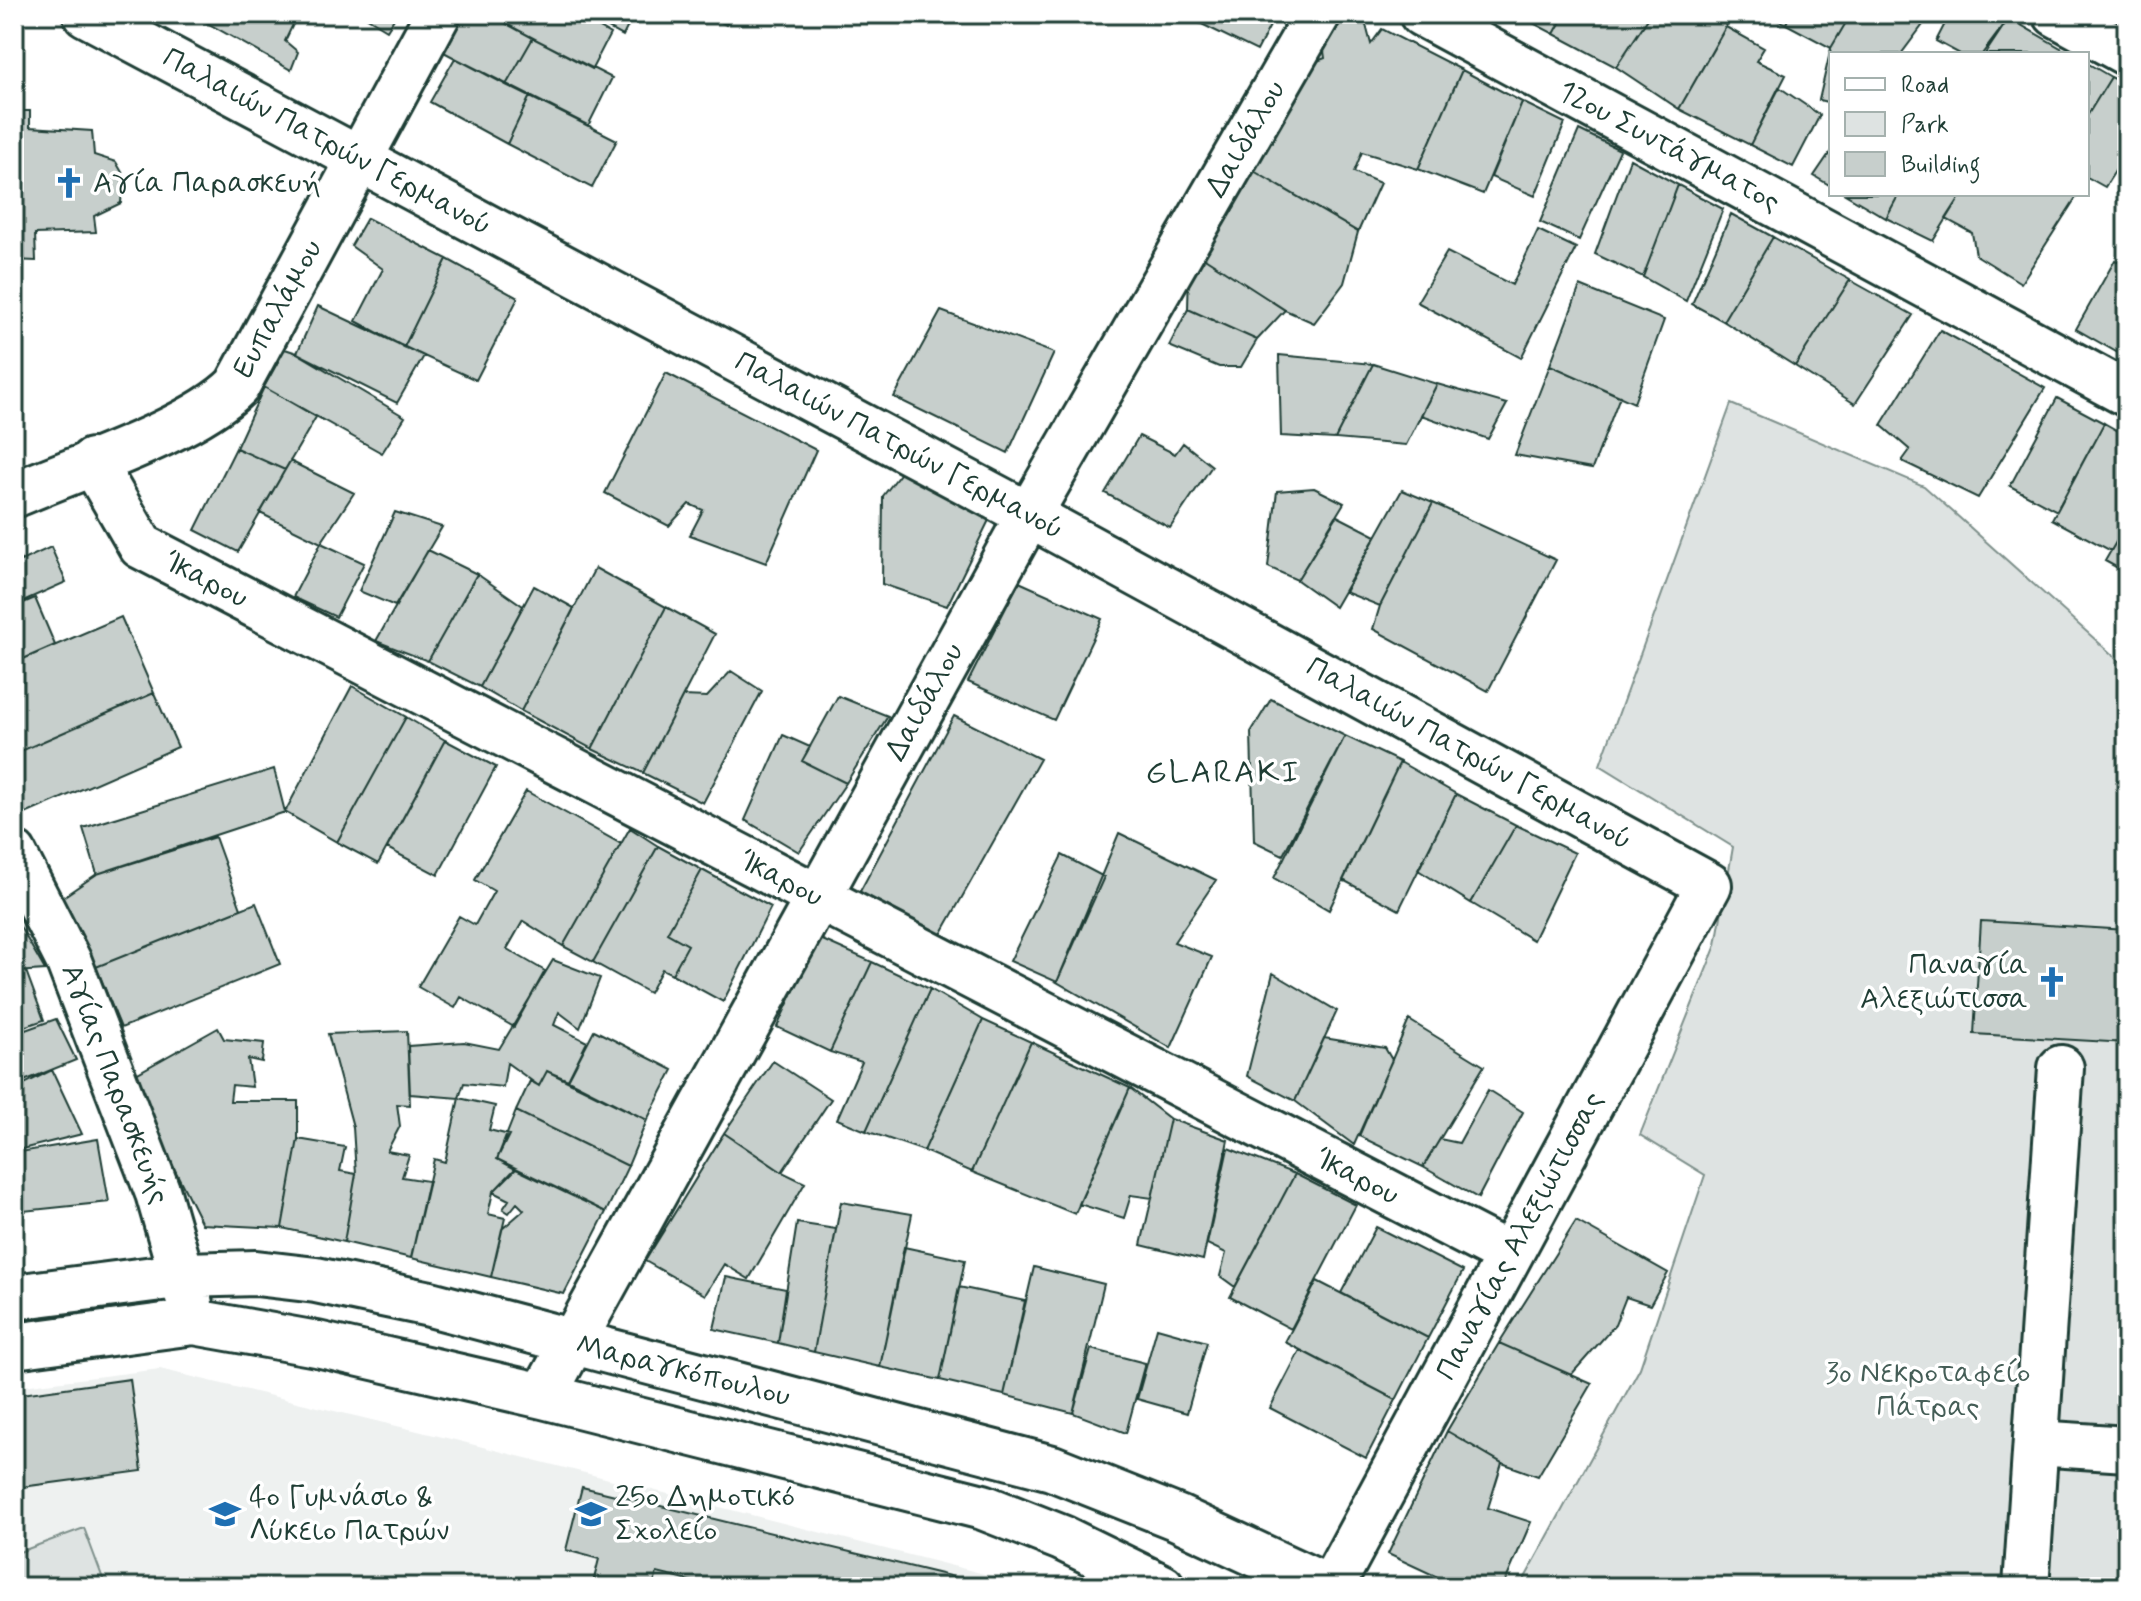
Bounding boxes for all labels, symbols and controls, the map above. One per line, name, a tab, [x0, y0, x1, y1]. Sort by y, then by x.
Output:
street label: Παλαιών Πατρών Γερμανού	[156, 39, 498, 245]
legend	[1829, 52, 2089, 196]
text: Road	[1901, 70, 1949, 101]
street label: 12ου Συντάγματος	[1551, 72, 1787, 222]
street label: Δαιδάλου	[1197, 73, 1295, 205]
text: Park	[1901, 110, 1949, 141]
text: Building	[1901, 150, 1981, 184]
place label: Αγία Παρασκευή	[93, 164, 321, 203]
church icon: Αγία Παρασκευή	[52, 166, 86, 200]
street label: Ευπαλάμου	[224, 233, 332, 385]
street label: Παλαιών Πατρών Γερμανού	[728, 343, 1070, 549]
street label: Ίκαρου	[157, 542, 255, 618]
street label: Δαιδάλου	[877, 636, 973, 768]
street label: Παλαιών Πατρών Γερμανού	[1299, 648, 1639, 860]
district label: GLARAKI	[1146, 752, 1300, 794]
street label: Ίκαρου	[732, 841, 830, 917]
place label: Παναγία Αλεξιώτισσα	[1860, 946, 2028, 1019]
street label: Αγίας Παρασκευής	[51, 958, 179, 1210]
church icon: Παναγία Αλεξιώτισσα	[2035, 965, 2069, 999]
street label: Παναγίας Αλεξιώτισσας	[1427, 1085, 1613, 1387]
street label: Ίκαρου	[1308, 1139, 1406, 1215]
street label: Μαραγκόπουλου	[572, 1326, 794, 1416]
park label: 3o Νεκροταφείο Πάτρας	[1826, 1354, 2031, 1427]
place label: 4ο Γυμνάσιο & Λύκειο Πατρών	[249, 1478, 449, 1551]
place label: 25ο Δημοτικό Σχολείο	[615, 1478, 795, 1551]
school or university icon: 4ο Γυμνάσιο & Λύκειο Πατρών	[208, 1497, 242, 1531]
school or university icon: 25ο Δημοτικό Σχολείο	[574, 1497, 608, 1531]

